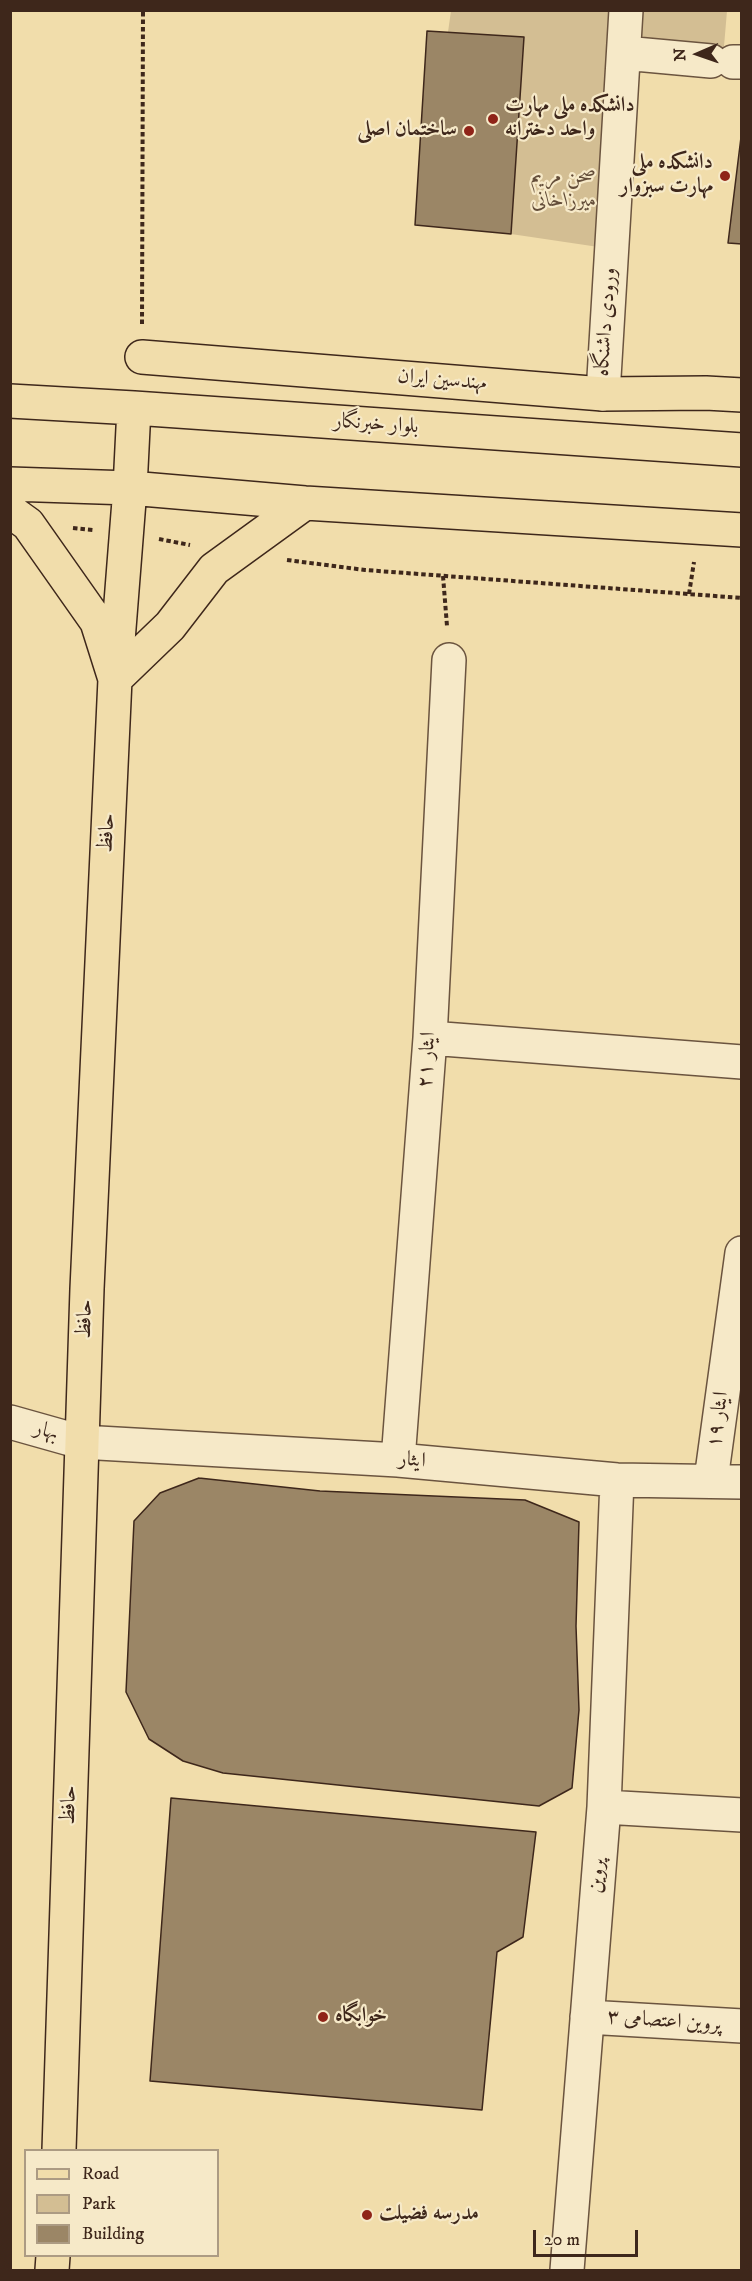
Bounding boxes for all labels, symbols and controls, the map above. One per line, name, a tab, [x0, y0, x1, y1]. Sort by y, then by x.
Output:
north arrow	[668, 24, 728, 84]
text: N	[670, 48, 690, 62]
place label: دانشکده ملی مهارت واحد دخترانه	[505, 94, 635, 144]
marker: دانشکده ملی مهارت واحد دخترانه	[486, 112, 500, 126]
place label: ساختمان اصلی	[357, 118, 457, 144]
marker: ساختمان اصلی	[462, 124, 476, 138]
place label: دانشکده ملی مهارت سبزوار	[620, 151, 713, 201]
park label: صحن مریم میرزاخانی	[530, 165, 598, 215]
marker: دانشکده ملی مهارت سبزوار	[718, 169, 732, 183]
street label: ورودی داشنگاه	[591, 267, 623, 377]
street label: مهندسین ایران	[396, 365, 488, 397]
street label: بلوار خبرنگار	[333, 409, 419, 441]
street label: حافظ	[94, 813, 122, 853]
street label: ایثار ۲۱	[413, 1031, 443, 1089]
street label: حافظ	[73, 1299, 99, 1339]
street label: ایثار ۱۹	[703, 1390, 735, 1450]
street label: بهار	[31, 1417, 61, 1447]
street label: ایثار	[397, 1447, 427, 1475]
street label: حافظ	[57, 1785, 83, 1825]
street label: پروین	[584, 1857, 612, 1895]
place label: خوابگاه	[335, 2004, 387, 2030]
street label: پروین اعتصامی ۳	[606, 2005, 722, 2039]
marker: خوابگاه	[316, 2010, 330, 2024]
legend	[24, 2149, 219, 2257]
text: Road	[82, 2163, 119, 2185]
text: Park	[82, 2193, 116, 2215]
place label: مدرسه فضیلت	[379, 2202, 479, 2228]
marker: مدرسه فضیلت	[360, 2208, 374, 2222]
scale bar	[536, 2218, 641, 2256]
text: Building	[82, 2223, 144, 2245]
text: 20 m	[544, 2229, 580, 2251]

